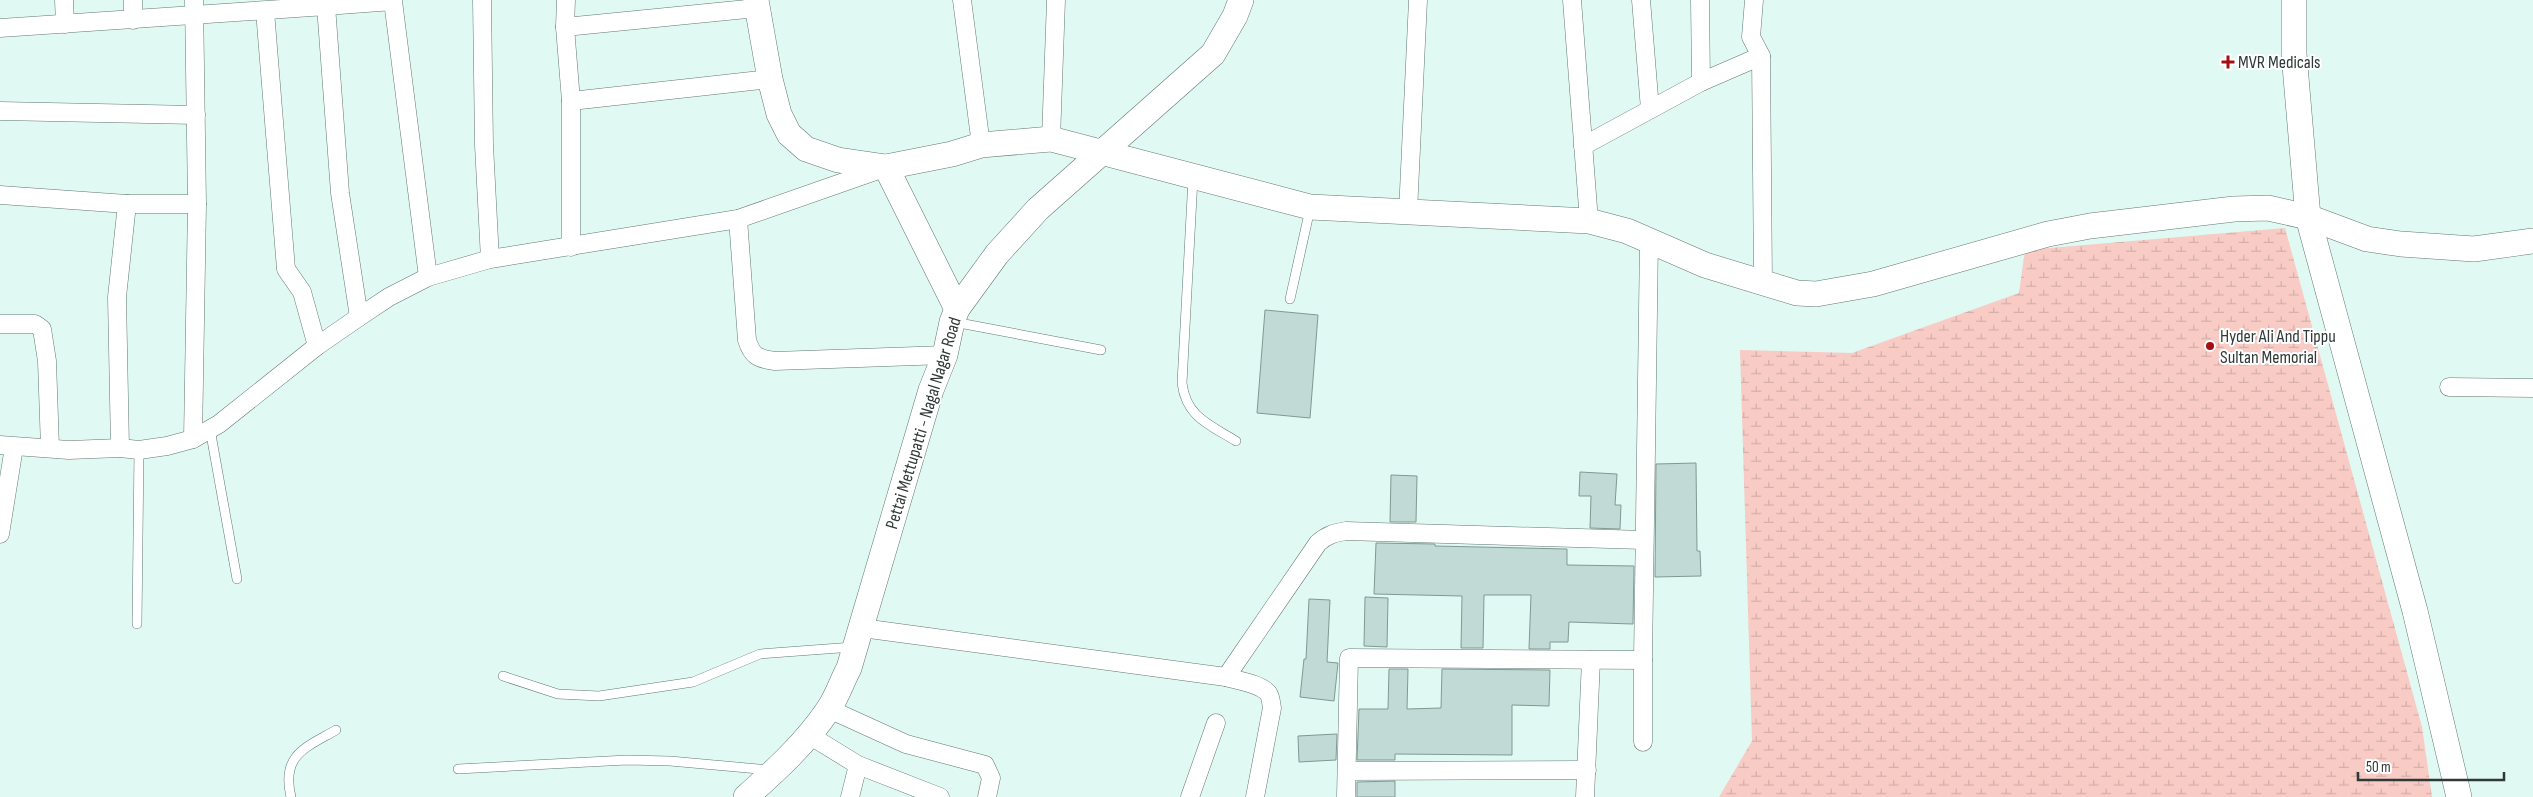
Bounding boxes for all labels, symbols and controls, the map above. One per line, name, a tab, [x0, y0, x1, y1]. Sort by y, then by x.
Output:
place label: MVR Medicals	[2238, 52, 2320, 73]
marker: MVR Medicals	[2222, 56, 2234, 68]
street label: Pettai Mettupatti - Nagal Nagar Road	[881, 315, 966, 532]
place label: Hyder Ali And Tippu Sultan Memorial	[2220, 326, 2336, 368]
marker: Hyder Ali And Tippu Sultan Memorial	[2204, 340, 2216, 352]
scale bar	[2358, 750, 2504, 782]
text: 50 m	[2366, 758, 2391, 777]

